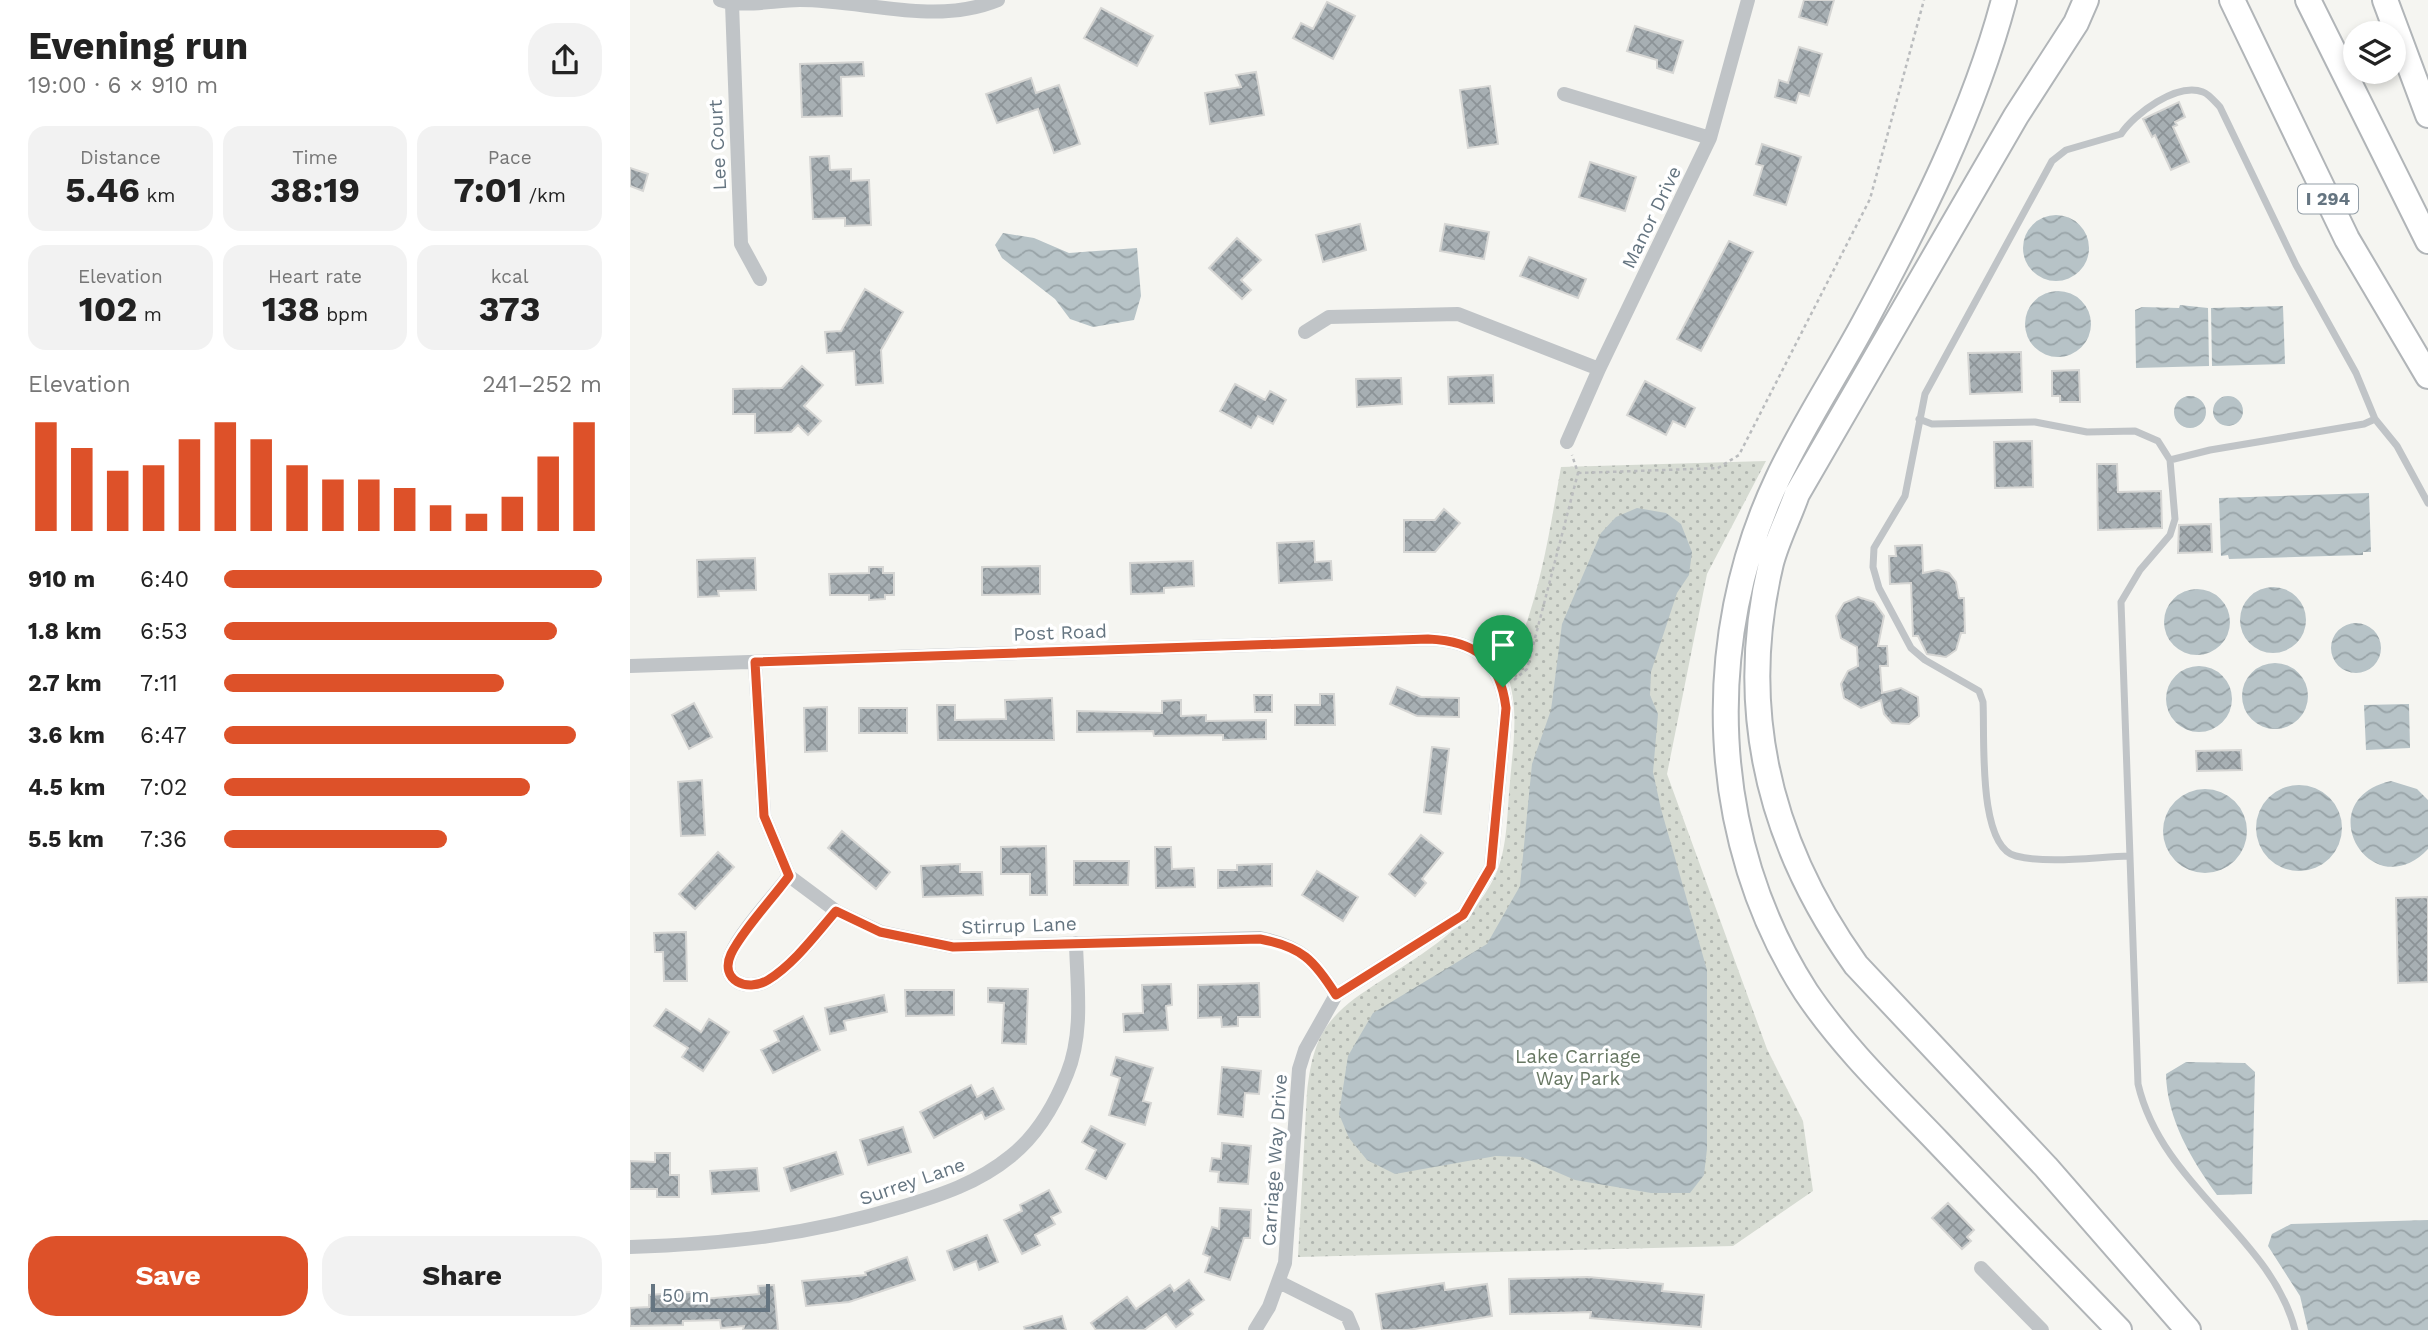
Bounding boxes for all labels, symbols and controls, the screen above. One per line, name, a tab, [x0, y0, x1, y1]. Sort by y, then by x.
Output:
map controls	[2343, 21, 2406, 84]
button: layers	[2343, 21, 2406, 84]
button: share	[528, 23, 602, 97]
text: Evening run	[28, 24, 248, 68]
text: 19:00 · 6 × 910 m	[28, 72, 218, 99]
street label: Lee Court	[704, 99, 731, 191]
text: Distance	[80, 146, 161, 169]
text: Time	[292, 146, 338, 169]
text: Pace	[488, 146, 532, 169]
street label: Manor Drive	[1617, 162, 1686, 272]
text: 5.46	[65, 169, 140, 211]
text: 38:19	[270, 169, 360, 211]
text: 7:01	[453, 169, 522, 211]
text: km	[140, 184, 175, 207]
text: /km	[522, 184, 566, 207]
road number: I 294	[2298, 184, 2358, 214]
text: Elevation	[78, 265, 163, 288]
text: Heart rate	[268, 265, 362, 288]
text: kcal	[491, 265, 528, 288]
text: 102	[79, 288, 137, 330]
text: 138	[262, 288, 320, 330]
text: 373	[479, 288, 541, 330]
text: m	[137, 303, 162, 326]
text: bpm	[320, 303, 368, 326]
text: Elevation	[28, 371, 131, 398]
text: 241–252 m	[482, 371, 602, 398]
text: 910 m	[28, 566, 95, 593]
text: 6:40	[140, 566, 189, 593]
pin	[1473, 615, 1533, 687]
text: 1.8 km	[28, 618, 102, 645]
text: 6:53	[140, 618, 188, 645]
street label: Post Road	[1013, 619, 1107, 646]
icon: arrive	[1484, 626, 1522, 664]
text: 2.7 km	[28, 670, 102, 697]
text: 7:11	[140, 670, 178, 697]
text: 3.6 km	[28, 722, 105, 749]
text: 6:47	[140, 722, 187, 749]
text: 4.5 km	[28, 774, 105, 801]
text: 7:02	[140, 774, 187, 801]
text: 5.5 km	[28, 826, 104, 853]
text: 7:36	[140, 826, 187, 853]
street label: Stirrup Lane	[961, 912, 1077, 939]
park label: Lake Carriage Way Park	[1515, 1045, 1641, 1090]
street label: Carriage Way Drive	[1257, 1073, 1292, 1247]
street label: Surrey Lane	[856, 1153, 968, 1210]
button: Save	[28, 1236, 308, 1316]
button: Share	[322, 1236, 602, 1316]
scale bar	[651, 1281, 770, 1313]
text: 50 m	[662, 1284, 709, 1307]

